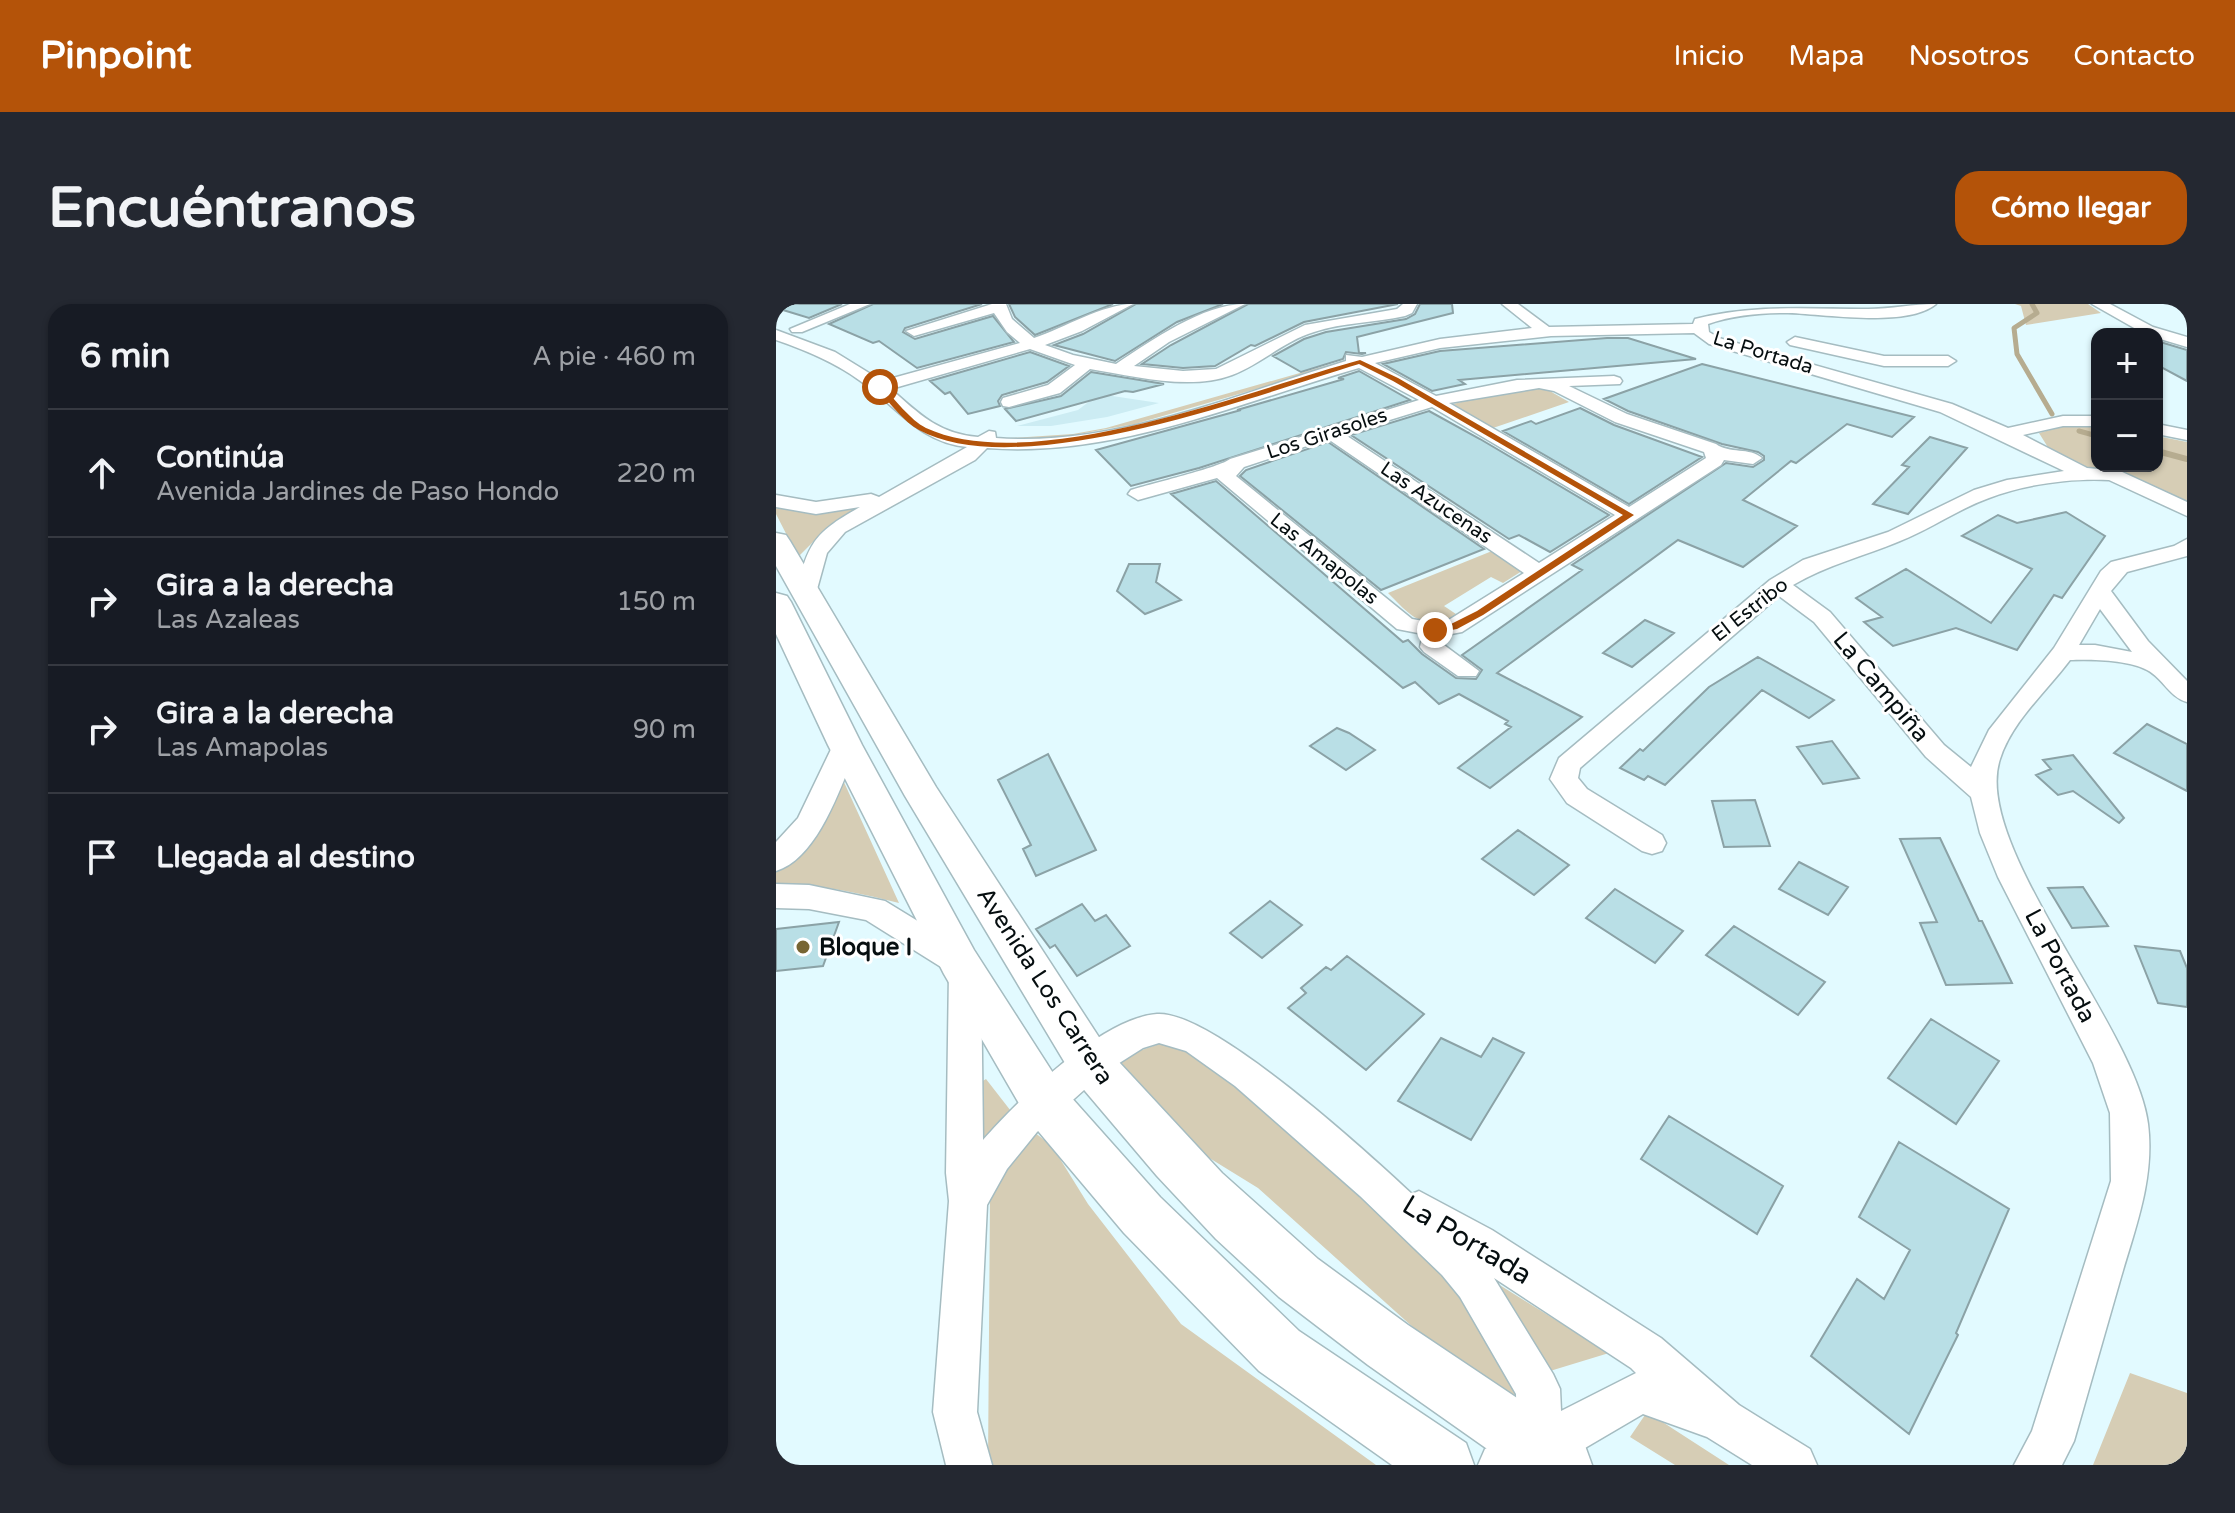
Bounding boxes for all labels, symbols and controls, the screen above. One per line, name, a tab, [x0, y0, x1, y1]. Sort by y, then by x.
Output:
text: Pinpoint	[40, 33, 192, 79]
text: Inicio	[1674, 39, 1744, 73]
text: Mapa	[1788, 39, 1864, 73]
text: Nosotros	[1908, 39, 2029, 73]
text: Contacto	[2073, 39, 2195, 73]
button: Cómo llegar	[1955, 171, 2187, 245]
text: Encuéntranos	[48, 175, 416, 242]
street label: La Portada	[1710, 326, 1816, 380]
map controls	[2091, 328, 2163, 472]
button: +	[2091, 328, 2163, 400]
text: 6 min	[80, 336, 171, 377]
text: A pie · 460 m	[532, 341, 696, 372]
route start	[862, 369, 898, 405]
button: −	[2091, 400, 2163, 472]
street label: Los Girasoles	[1264, 403, 1390, 465]
text: Continúa	[156, 439, 285, 476]
icon: ahead	[80, 451, 124, 495]
street label: Las Azucenas	[1376, 457, 1496, 549]
text: 220 m	[616, 458, 696, 489]
text: Avenida Jardines de Paso Hondo	[156, 476, 559, 507]
street label: Las Amapolas	[1265, 508, 1383, 610]
text: Gira a la derecha	[156, 567, 394, 604]
street label: El Estribo	[1707, 573, 1793, 647]
icon: right	[80, 579, 124, 623]
text: 150 m	[616, 586, 696, 617]
text: Las Azaleas	[156, 604, 300, 635]
route end	[1417, 612, 1453, 648]
street label: La Campiña	[1827, 626, 1935, 748]
text: Gira a la derecha	[156, 695, 394, 732]
icon: right	[80, 707, 124, 751]
text: 90 m	[633, 714, 696, 745]
text: Las Amapolas	[156, 732, 328, 763]
icon: arrive	[80, 835, 124, 879]
text: Llegada al destino	[156, 839, 415, 876]
street label: Avenida Los Carrera	[970, 882, 1120, 1090]
street label: La Portada	[2018, 904, 2102, 1028]
place label: Bloque I	[819, 933, 912, 962]
marker: Bloque I	[794, 938, 812, 956]
street label: La Portada	[1396, 1188, 1538, 1292]

